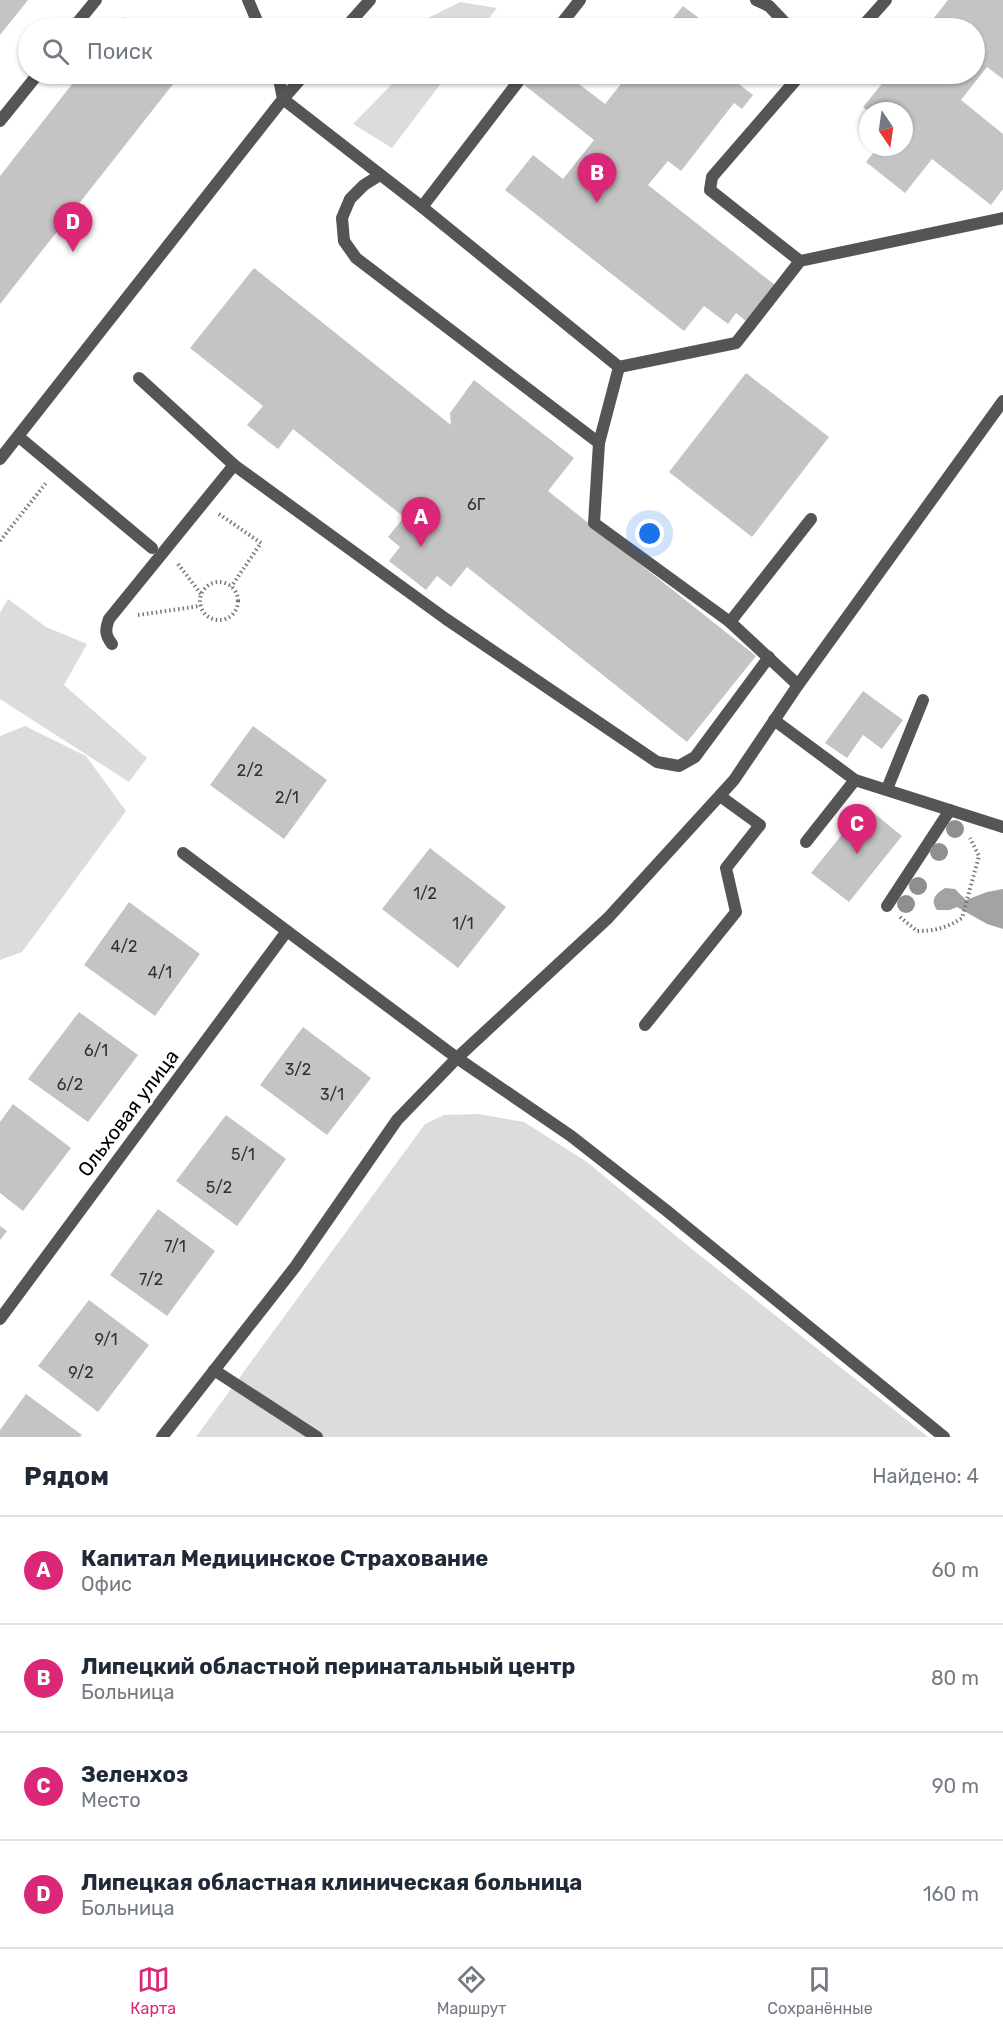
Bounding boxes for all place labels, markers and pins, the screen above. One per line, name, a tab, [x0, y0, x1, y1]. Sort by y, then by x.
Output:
pin: B	[578, 154, 616, 203]
pin: D	[54, 202, 92, 252]
pin: A	[402, 498, 440, 547]
pin: C	[838, 804, 876, 854]

